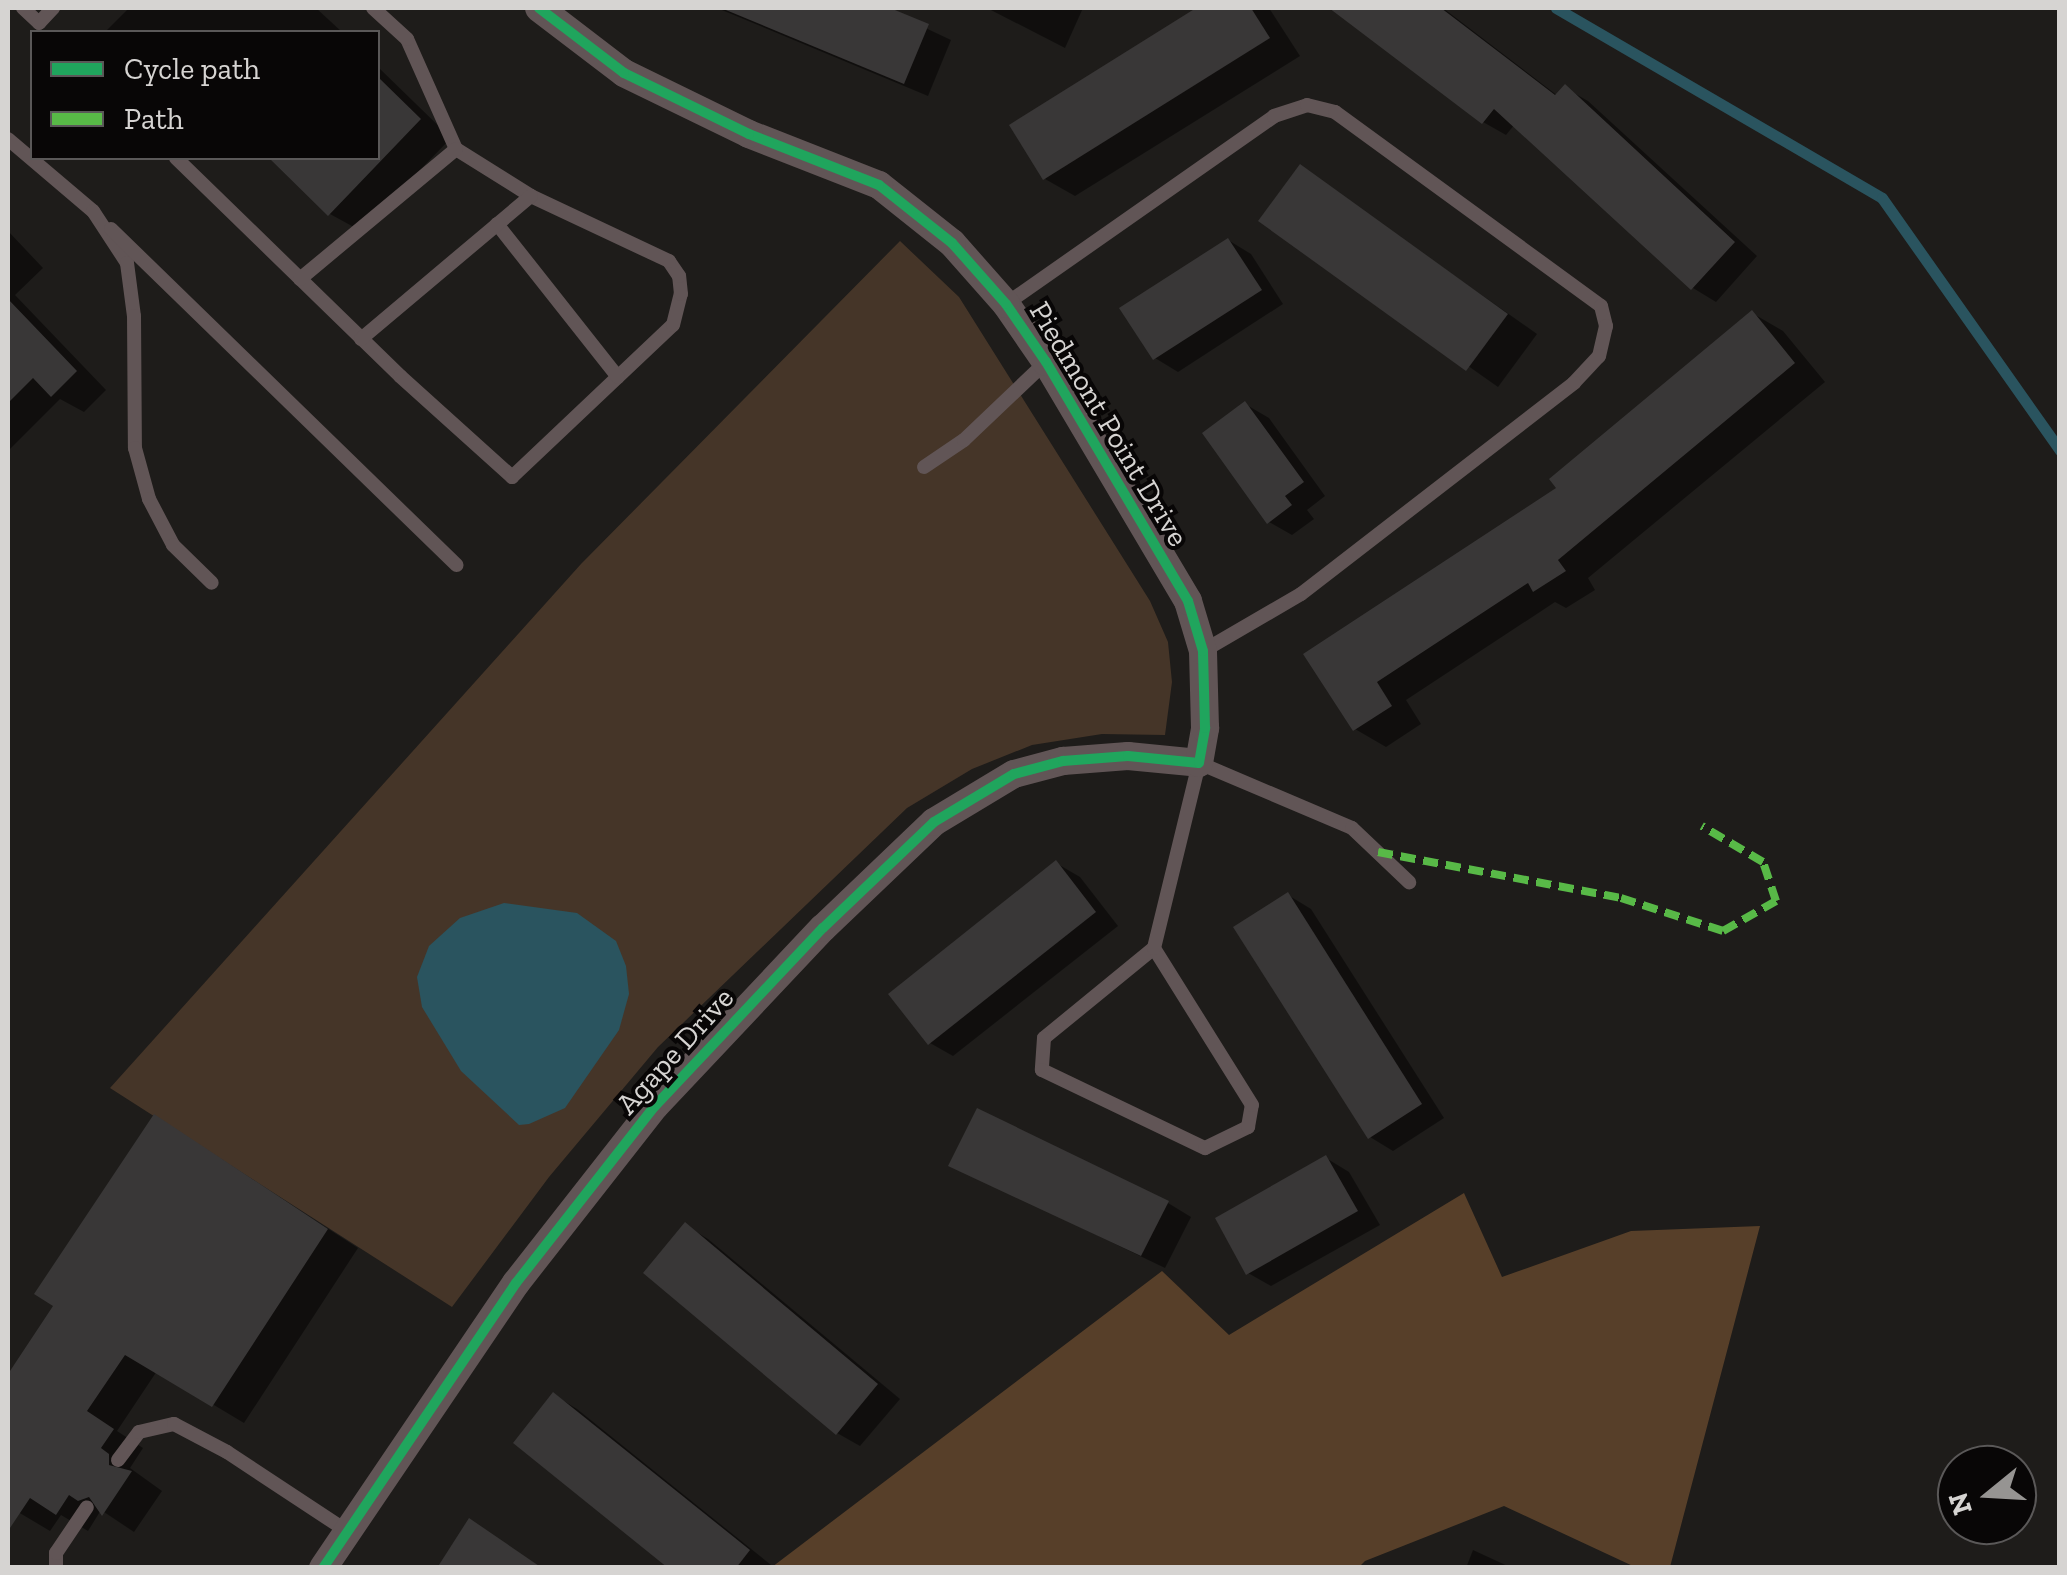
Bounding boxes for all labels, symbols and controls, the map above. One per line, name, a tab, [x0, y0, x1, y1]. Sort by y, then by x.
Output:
legend	[30, 30, 380, 160]
text: Cycle path	[124, 51, 260, 87]
text: Path	[124, 101, 183, 137]
street label: Piedmont Point Drive	[1022, 295, 1196, 553]
street label: Agape Drive	[609, 980, 741, 1122]
north arrow	[1937, 1445, 2037, 1545]
text: N	[1941, 1489, 1979, 1519]

